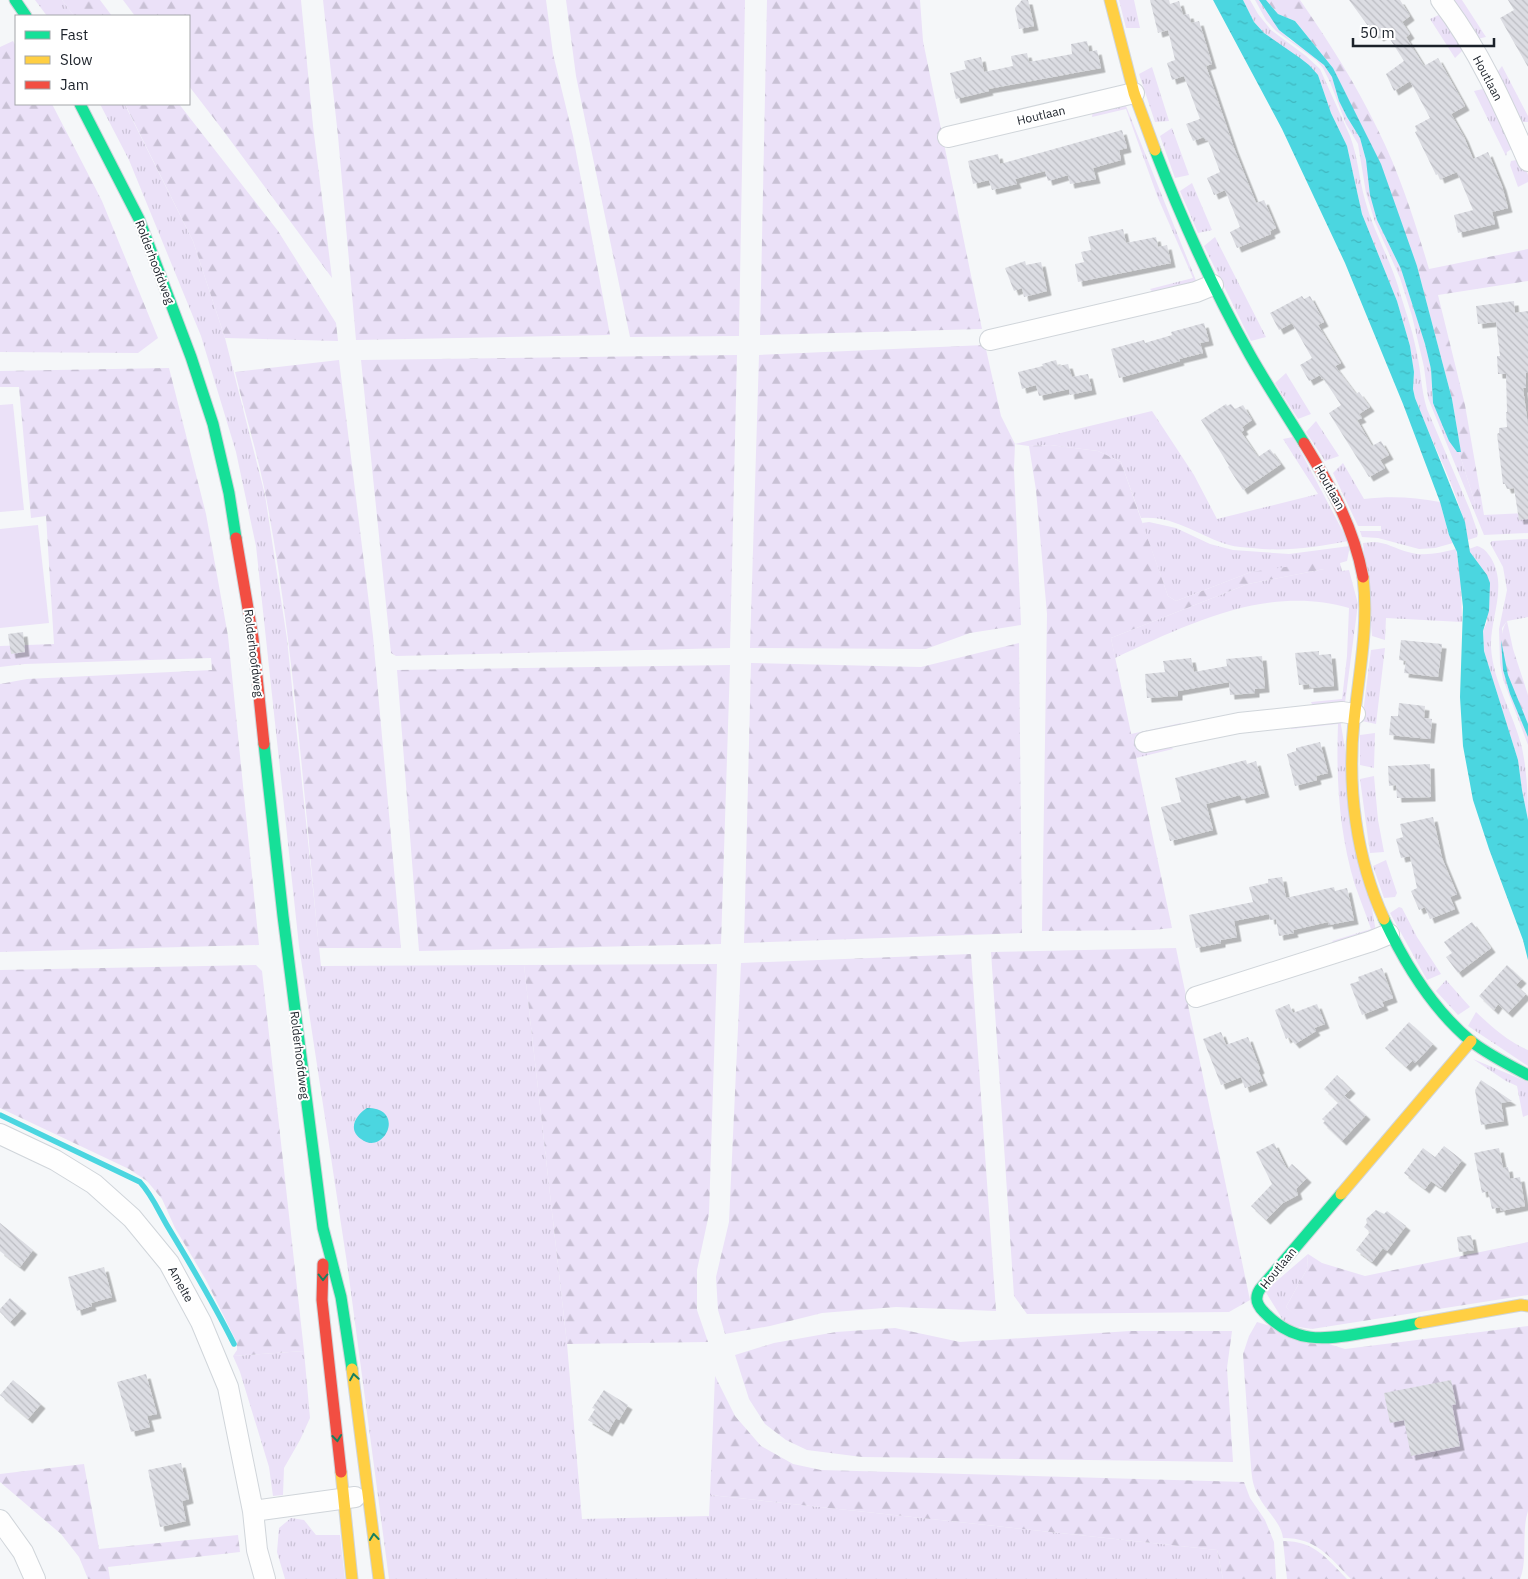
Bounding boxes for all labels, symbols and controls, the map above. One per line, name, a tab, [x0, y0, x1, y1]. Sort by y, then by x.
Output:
legend	[15, 15, 190, 105]
scale bar	[1353, 15, 1494, 47]
text: 50 m	[1360, 23, 1395, 42]
text: Fast	[60, 25, 88, 44]
text: Slow	[60, 50, 93, 69]
street label: Houtlaan	[1470, 53, 1506, 103]
text: Jam	[60, 75, 89, 94]
street label: Houtlaan	[1015, 102, 1067, 128]
street label: Rolderhoofdweg	[132, 218, 178, 307]
street label: Houtlaan	[1312, 462, 1348, 512]
street label: Rolderhoofdweg	[241, 608, 267, 698]
street label: Rolderhoofdweg	[287, 1010, 313, 1100]
street label: Houtlaan	[1257, 1244, 1299, 1292]
street label: Amelte	[165, 1263, 197, 1305]
one-way arrow	[318, 1273, 328, 1281]
one-way arrow	[349, 1373, 359, 1381]
one-way arrow	[331, 1435, 342, 1443]
one-way arrow	[369, 1533, 380, 1541]

